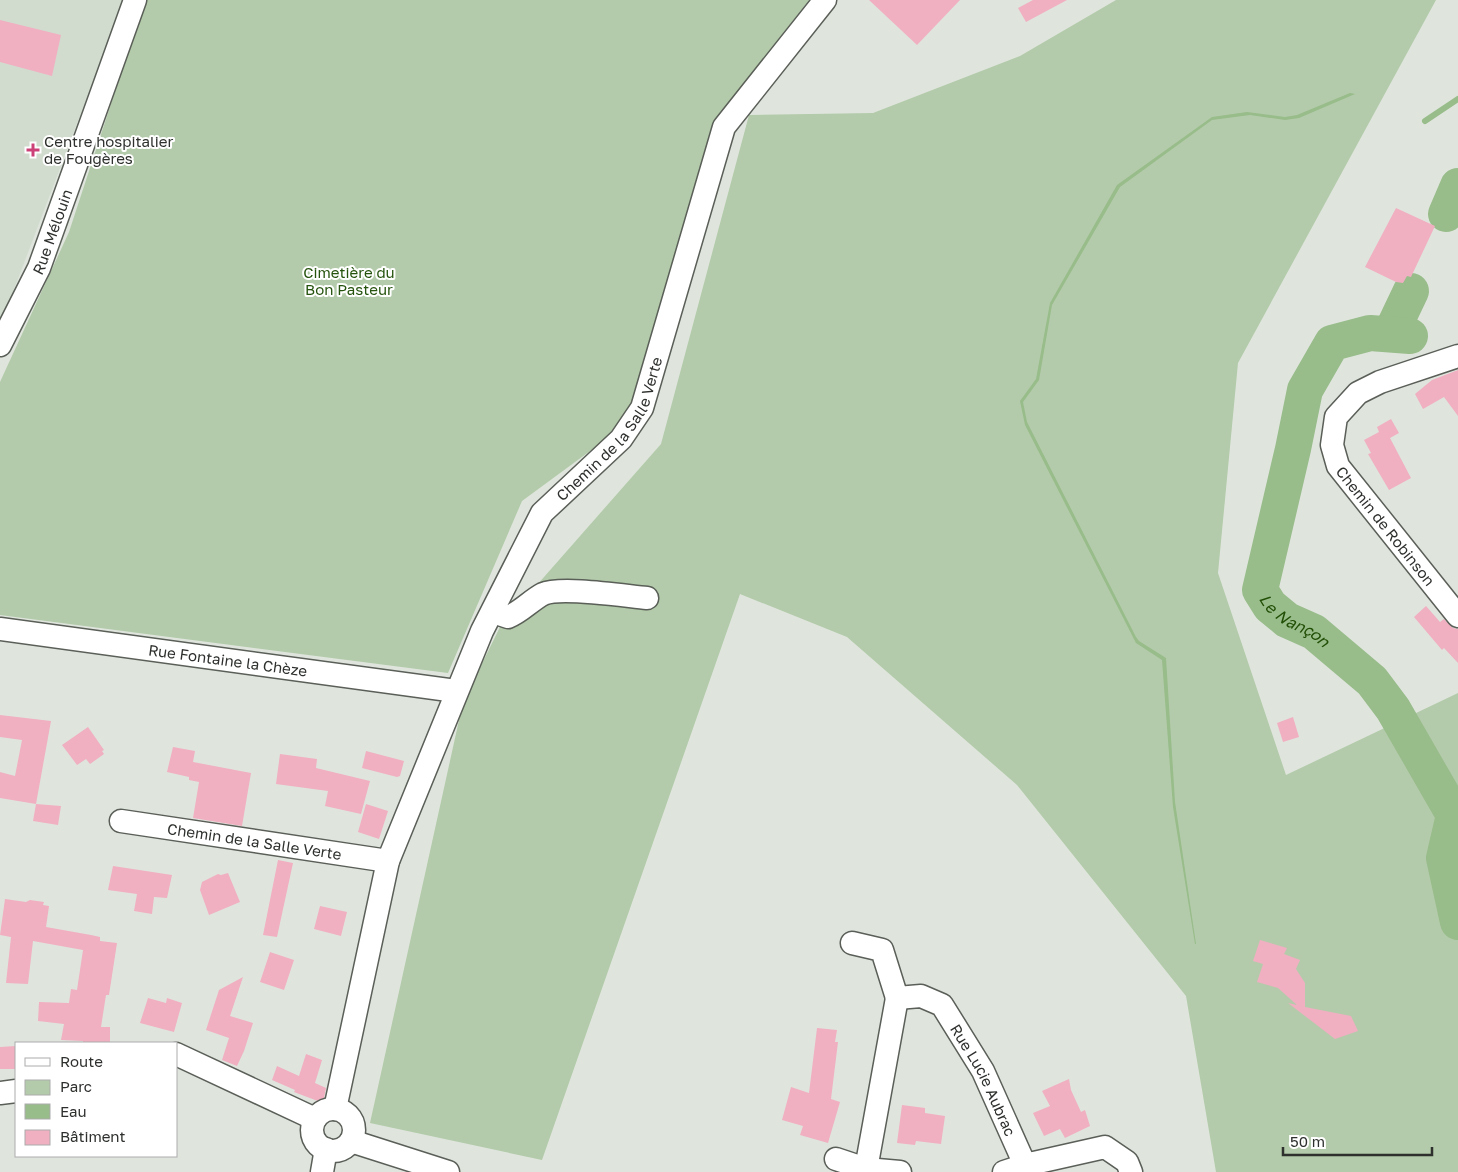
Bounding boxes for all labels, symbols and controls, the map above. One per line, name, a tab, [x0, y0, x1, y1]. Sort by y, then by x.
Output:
place label: Centre hospitalier de Fougères	[44, 132, 174, 167]
marker: Centre hospitalier de Fougères	[26, 143, 40, 157]
street label: Rue Mélouin	[28, 187, 76, 277]
park label: Cimetière du Bon Pasteur	[303, 263, 395, 298]
street label: Chemin de la Salle Verte	[552, 354, 666, 504]
street label: Chemin de Robinson	[1333, 462, 1439, 589]
water label: Le Nançon	[1255, 590, 1335, 652]
street label: Rue Fontaine la Chèze	[147, 640, 309, 680]
street label: Chemin de la Salle Verte	[166, 819, 343, 863]
street label: Rue Lucie Aubrac	[947, 1021, 1020, 1139]
legend	[15, 1042, 178, 1157]
text: Route	[60, 1052, 103, 1070]
text: Parc	[60, 1077, 92, 1095]
text: Eau	[60, 1102, 87, 1120]
scale bar	[1283, 1124, 1432, 1156]
text: Bâtiment	[60, 1127, 125, 1145]
text: 50 m	[1290, 1132, 1325, 1150]

